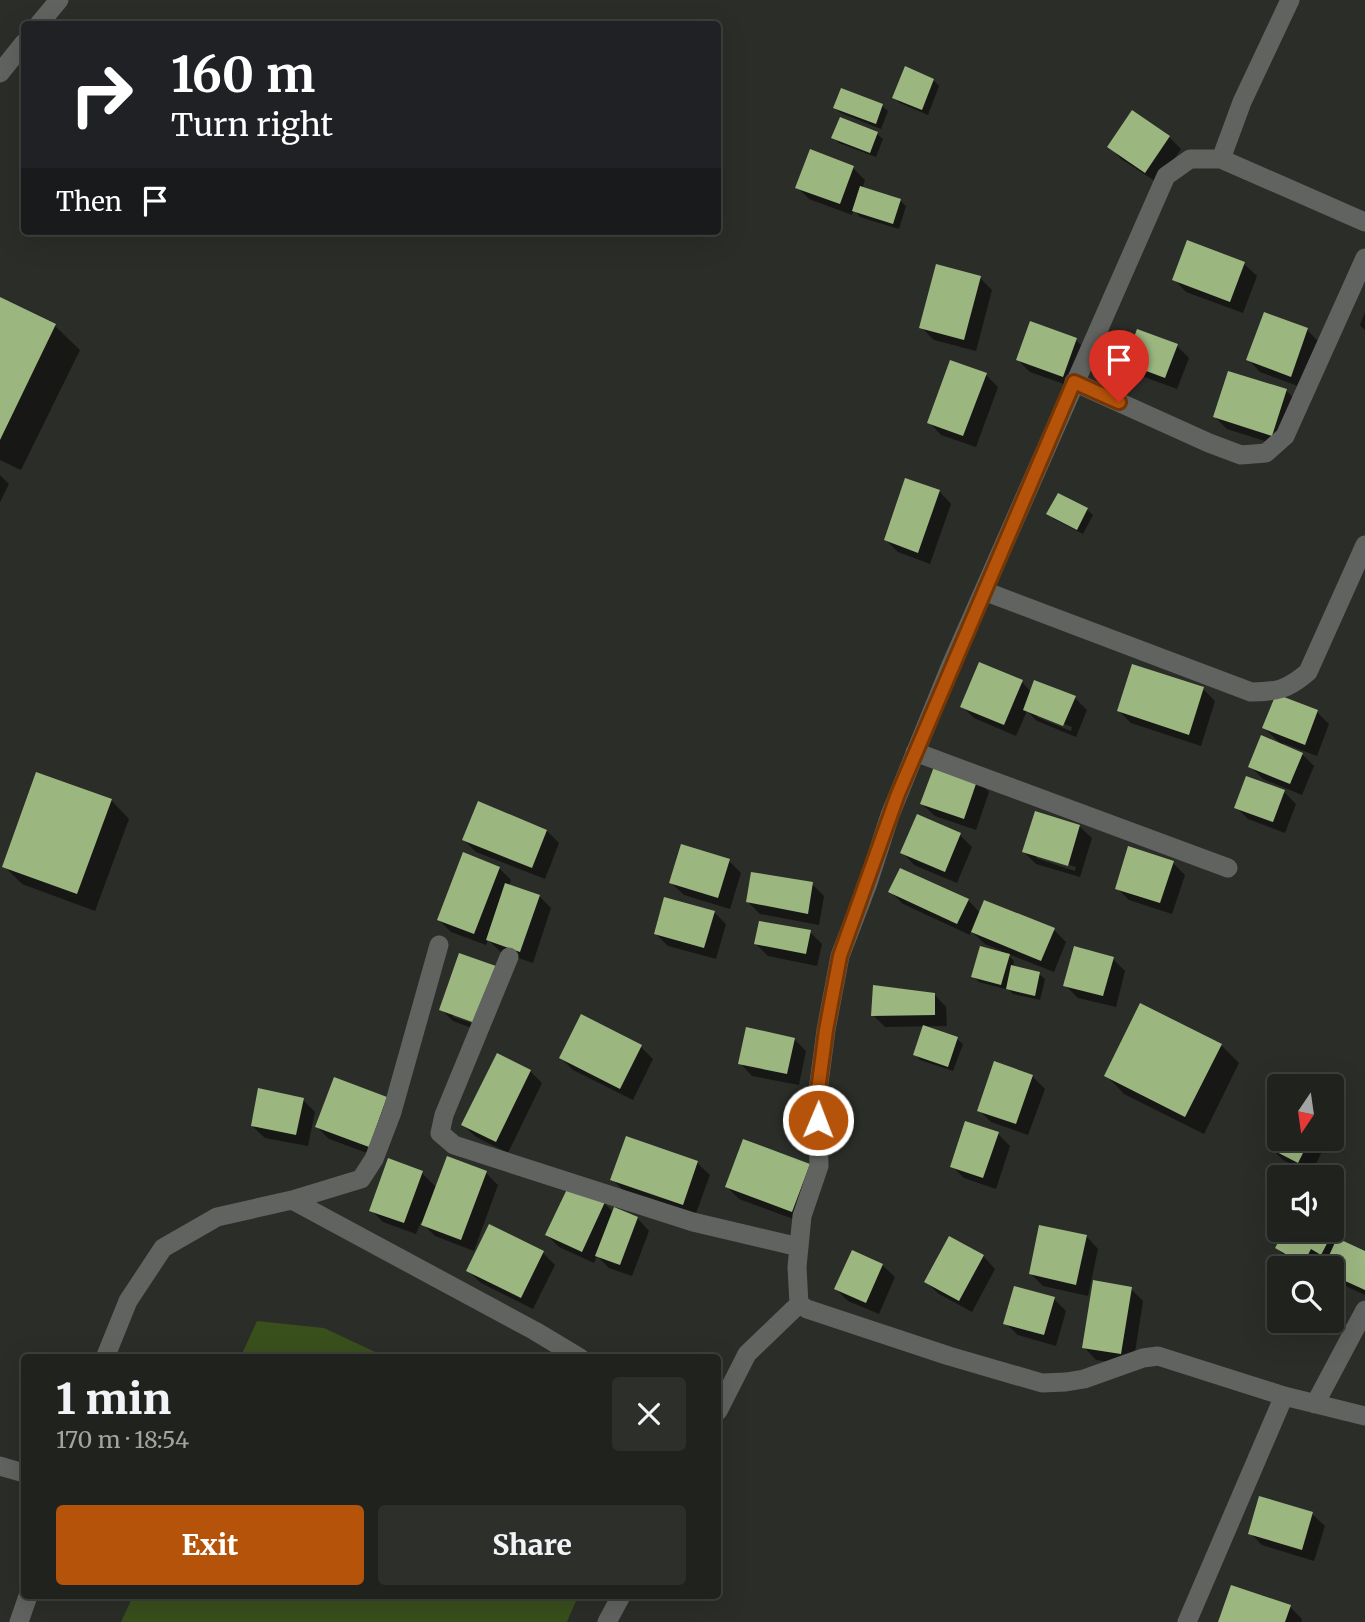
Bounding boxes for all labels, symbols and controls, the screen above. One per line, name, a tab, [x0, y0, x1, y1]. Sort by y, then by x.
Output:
text: 160 m	[171, 44, 315, 105]
icon: right	[56, 49, 147, 140]
text: Turn right	[171, 105, 333, 145]
icon: arrive	[136, 182, 174, 220]
text: Then	[56, 185, 122, 218]
pin	[1089, 330, 1149, 402]
icon: arrive	[1100, 341, 1138, 379]
north arrow	[1267, 1074, 1344, 1152]
map controls	[1267, 1074, 1344, 1333]
position arrow	[781, 1083, 855, 1157]
button: sound	[1267, 1165, 1344, 1242]
button: search	[1267, 1256, 1344, 1333]
text: 1 min	[56, 1373, 171, 1425]
button: close	[612, 1377, 686, 1451]
text: 170 m · 18:54	[56, 1425, 189, 1454]
button: Exit	[56, 1505, 364, 1585]
button: Share	[378, 1505, 686, 1585]

